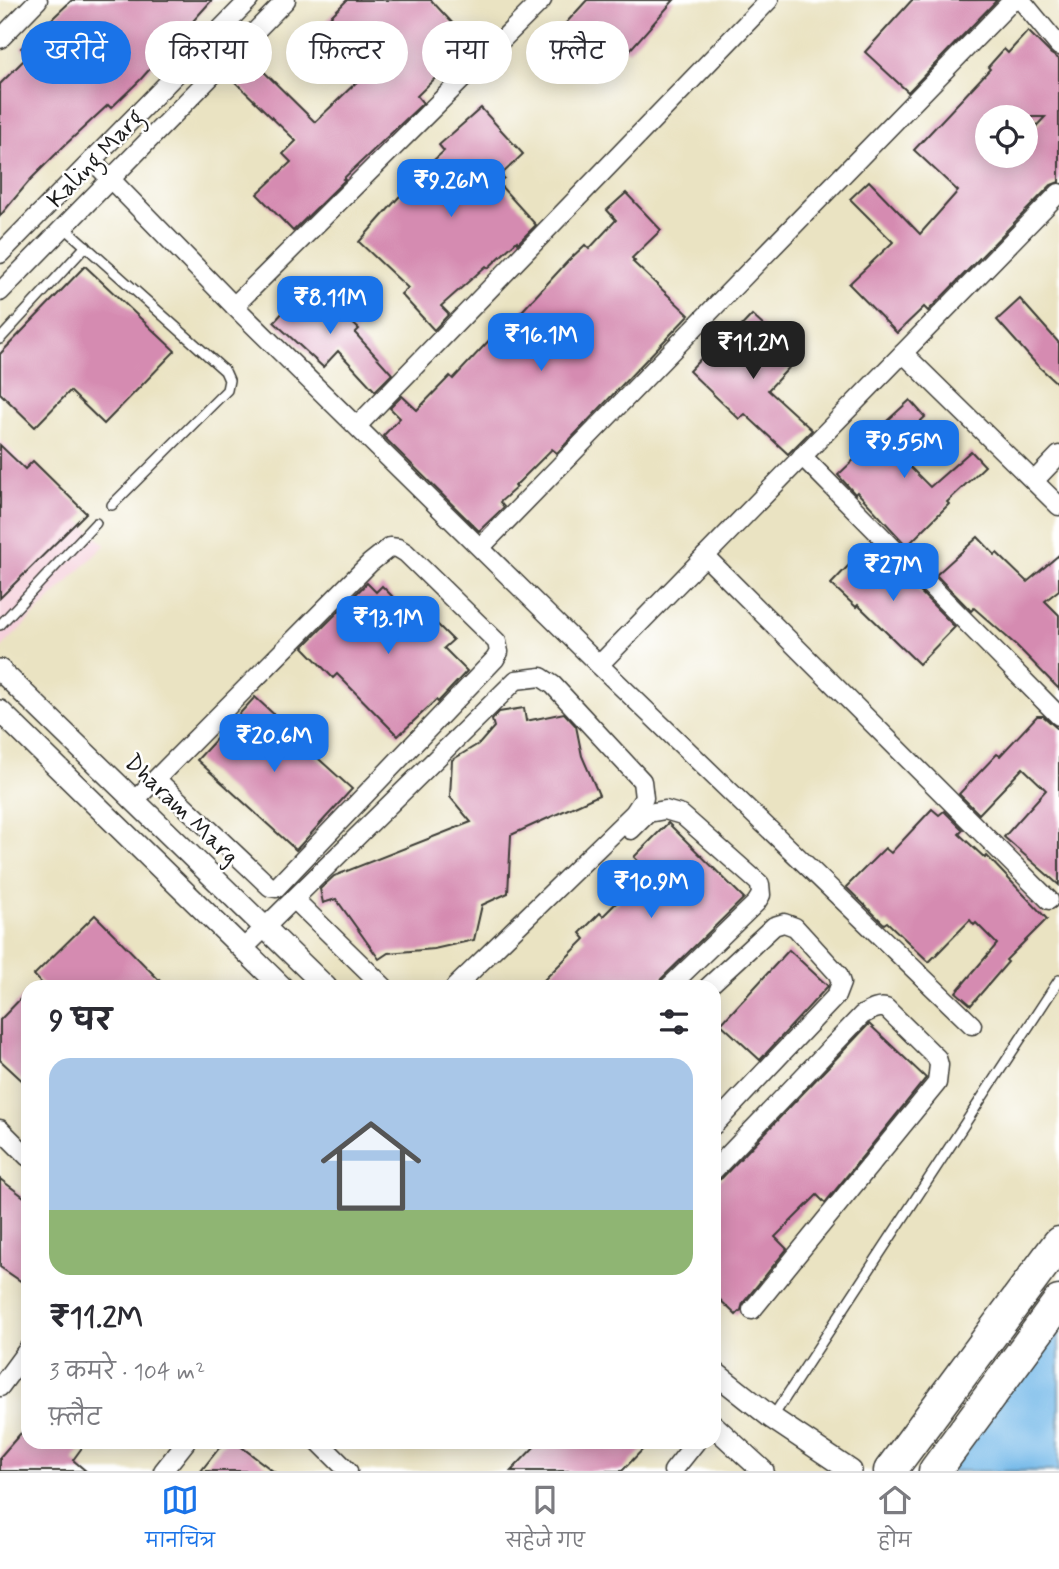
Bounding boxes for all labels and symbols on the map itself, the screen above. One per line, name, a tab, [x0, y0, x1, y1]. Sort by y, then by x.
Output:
street label: Kaling Marg	[41, 103, 153, 217]
pin: ₹9.26M	[394, 160, 508, 219]
pin: ₹8.11M	[273, 276, 387, 336]
pin: ₹16.1M	[484, 314, 598, 373]
pin: ₹11.2M	[696, 322, 810, 381]
pin: ₹9.55M	[847, 420, 961, 480]
pin: ₹27M	[852, 544, 934, 603]
pin: ₹13.1M	[331, 596, 445, 656]
pin: ₹20.6M	[217, 714, 331, 774]
street label: Dharam Marg	[117, 748, 245, 872]
pin: ₹10.9M	[594, 860, 708, 920]

